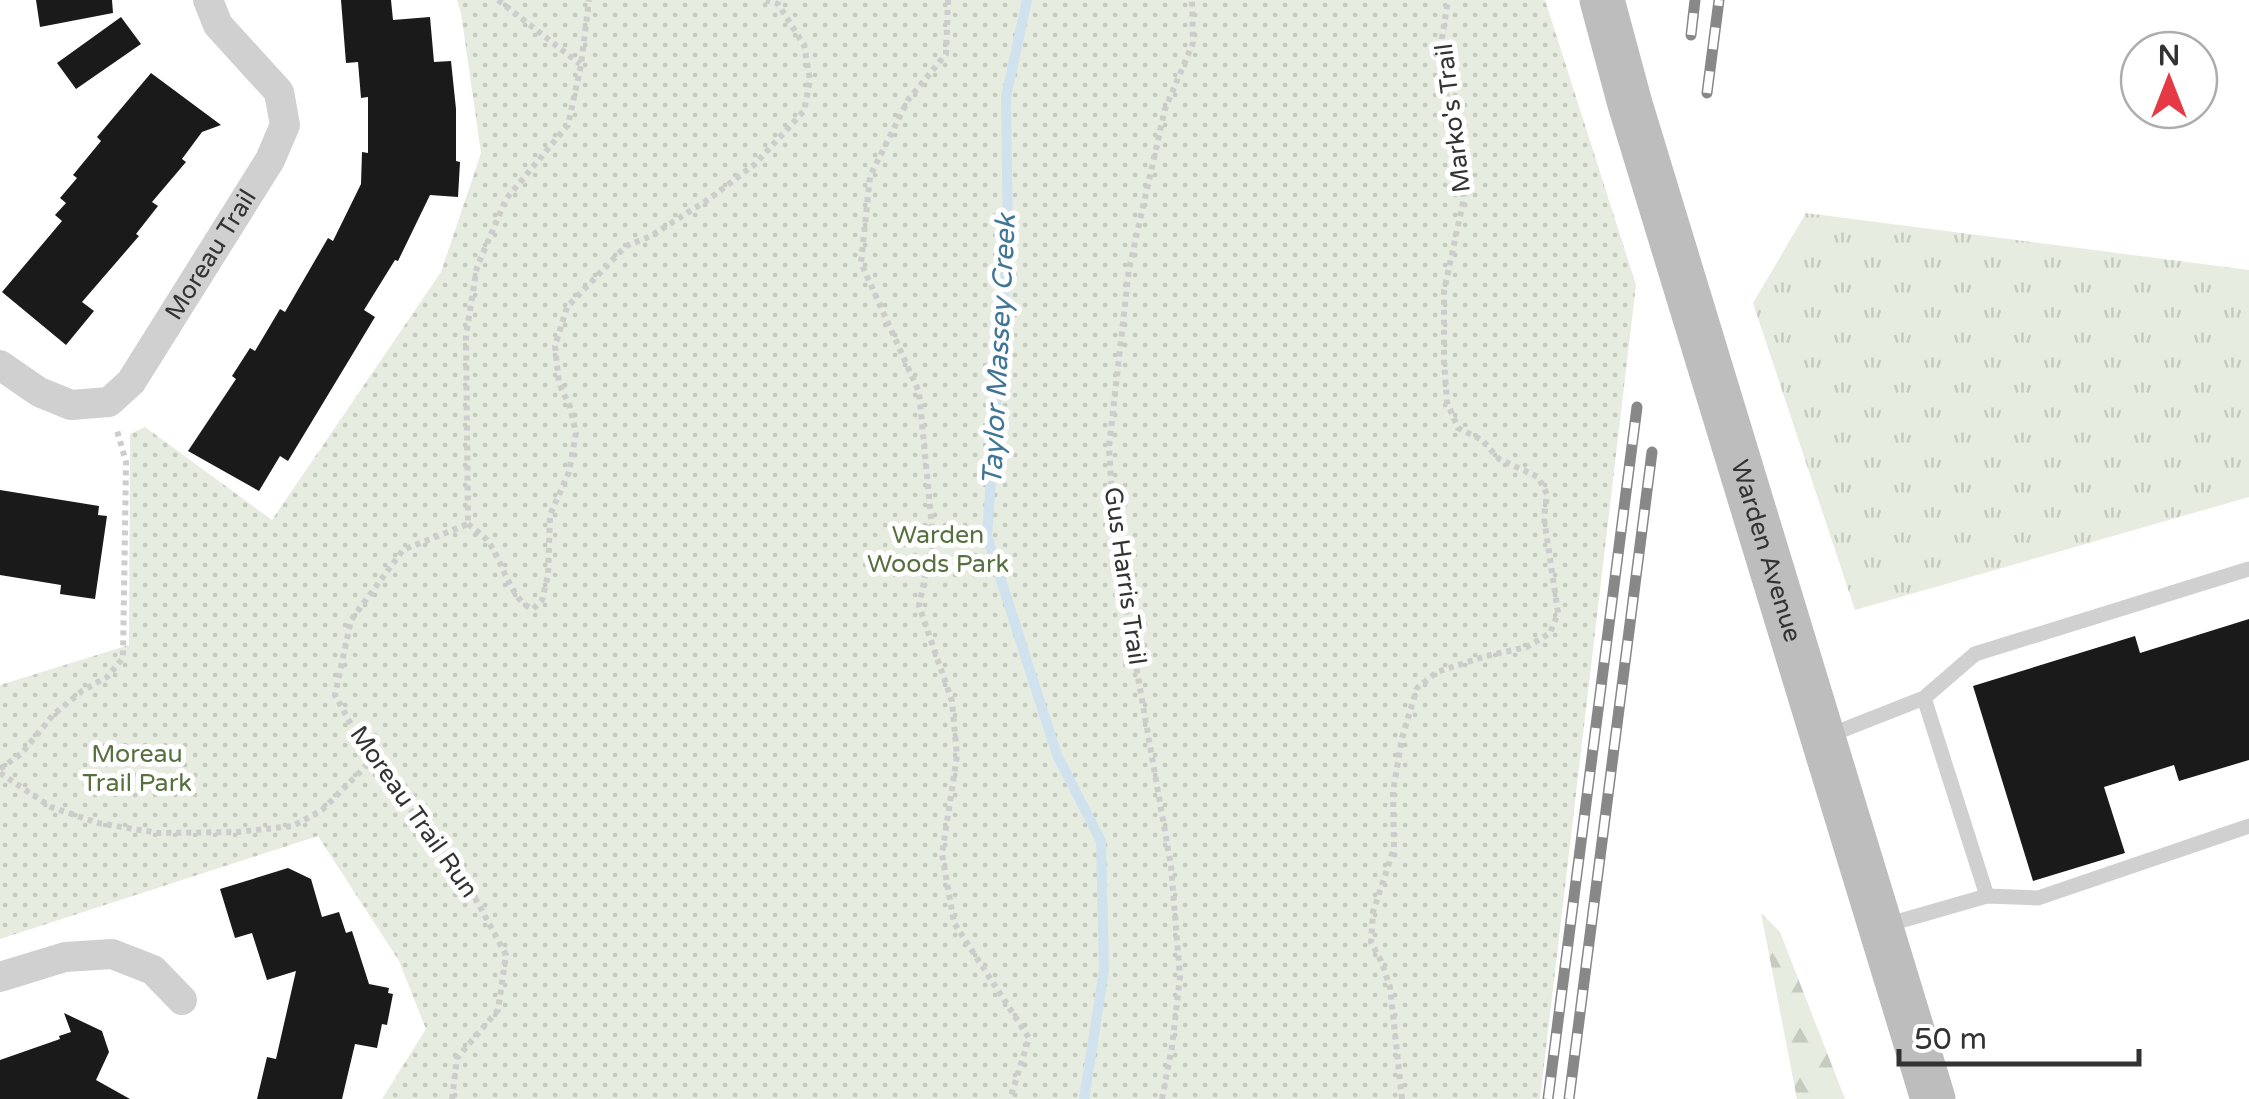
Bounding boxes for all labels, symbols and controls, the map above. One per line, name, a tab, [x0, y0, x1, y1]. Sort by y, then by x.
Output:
north arrow	[2119, 30, 2219, 130]
text: N	[2158, 39, 2180, 73]
street label: Marko's Trail	[1429, 42, 1477, 194]
street label: Moreau Trail	[159, 184, 263, 325]
water label: Taylor Massey Creek	[975, 212, 1023, 486]
street label: Warden Avenue	[1724, 456, 1808, 646]
street label: Gus Harris Trail	[1098, 485, 1152, 667]
park label: Warden Woods Park	[867, 520, 1009, 579]
street label: Moreau Trail Run	[344, 720, 484, 904]
park label: Moreau Trail Park	[82, 739, 192, 798]
scale bar	[1899, 1004, 2139, 1066]
text: 50 m	[1914, 1021, 1987, 1058]

